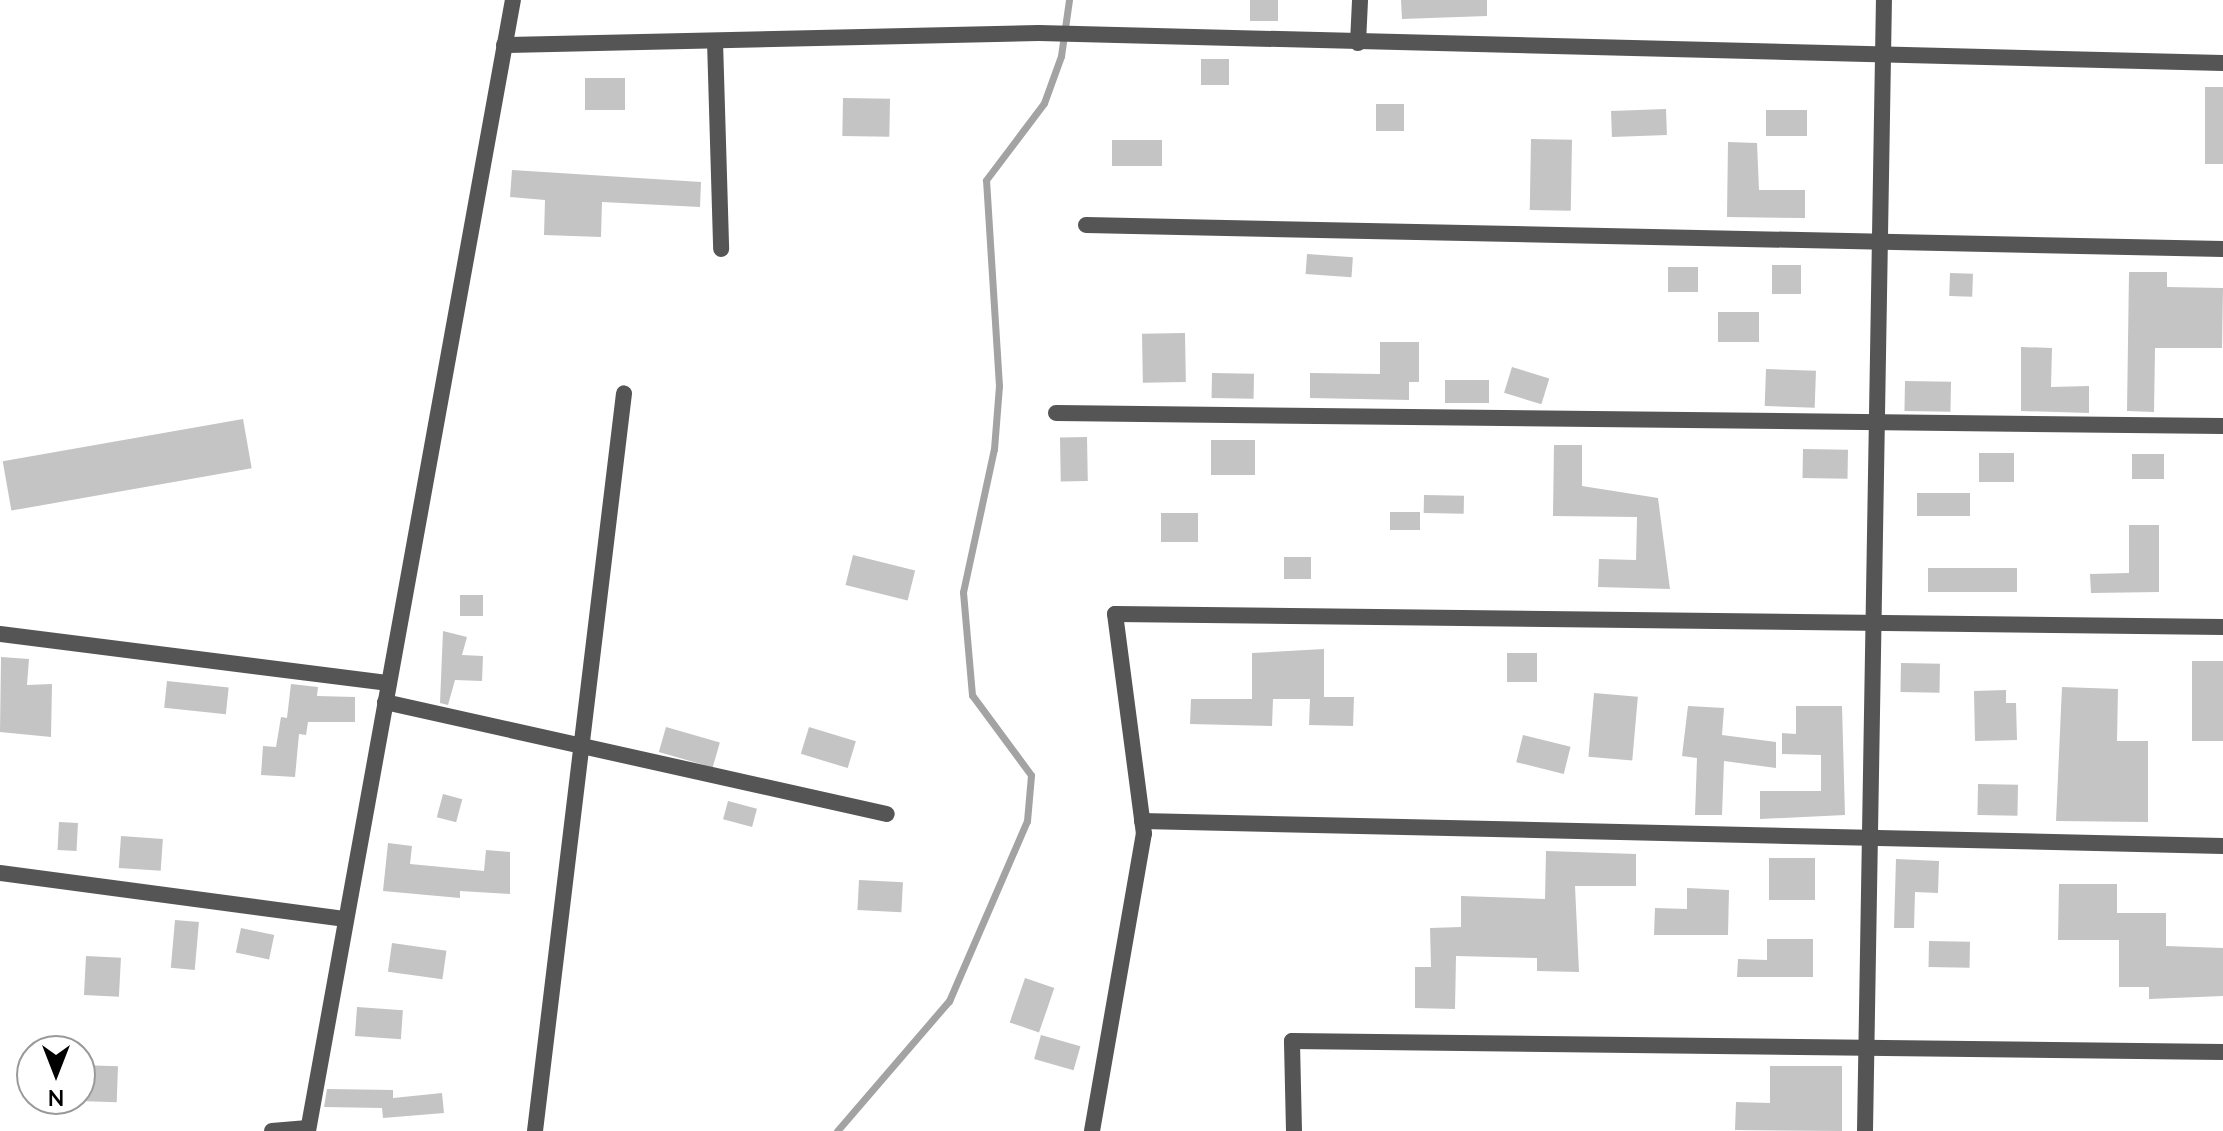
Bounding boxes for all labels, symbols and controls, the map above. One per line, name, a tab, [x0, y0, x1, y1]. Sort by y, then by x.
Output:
north arrow	[16, 1035, 96, 1115]
text: N	[48, 1082, 64, 1112]

